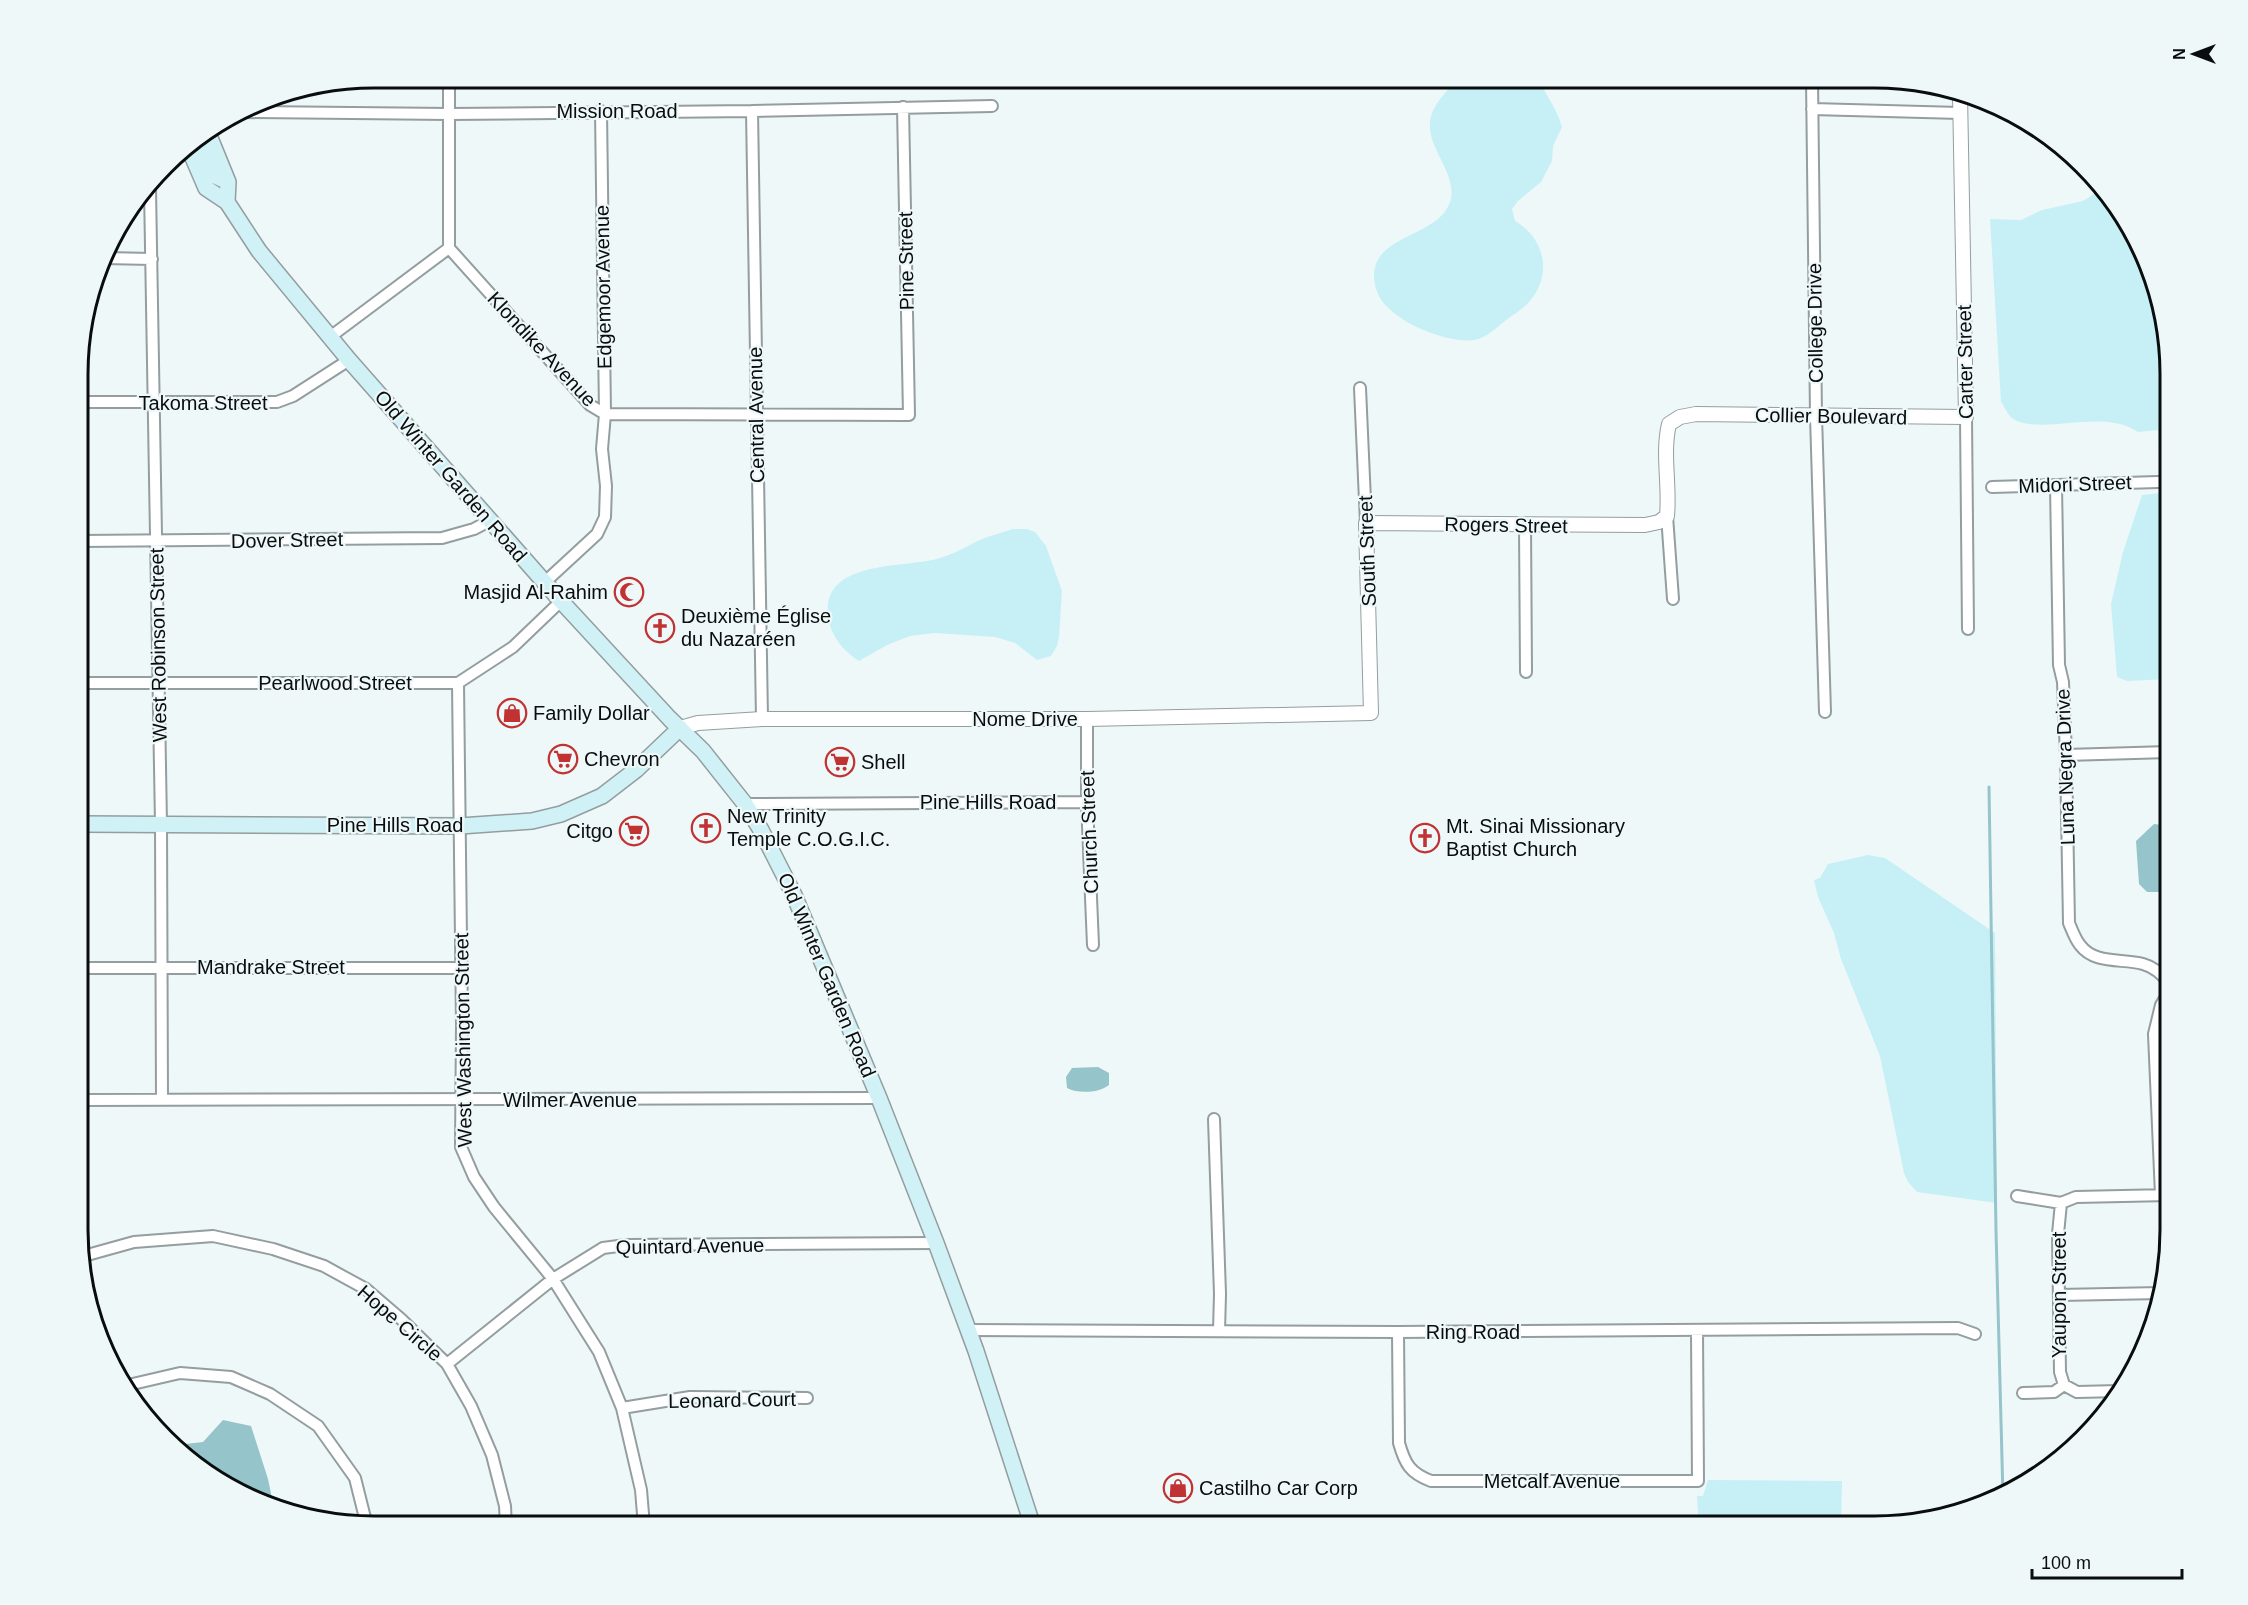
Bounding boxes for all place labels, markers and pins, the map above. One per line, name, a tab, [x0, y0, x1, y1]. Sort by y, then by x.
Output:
mosque icon: Masjid Al-Rahim	[613, 576, 645, 608]
place label: Masjid Al-Rahim	[464, 581, 608, 603]
place label: Deuxième Église du Nazaréen	[681, 605, 831, 650]
church icon: Deuxième Église du Nazaréen	[644, 612, 676, 644]
shop icon: Family Dollar	[496, 697, 528, 729]
place label: Family Dollar	[533, 702, 650, 724]
supermarket icon: Chevron	[547, 743, 579, 775]
supermarket icon: Shell	[824, 746, 856, 778]
place label: Chevron	[584, 748, 660, 770]
place label: Shell	[861, 751, 905, 773]
place label: New Trinity Temple C.O.G.I.C.	[727, 805, 890, 850]
church icon: New Trinity Temple C.O.G.I.C.	[690, 812, 722, 844]
supermarket icon: Citgo	[618, 815, 650, 847]
place label: Mt. Sinai Missionary Baptist Church	[1446, 815, 1625, 860]
place label: Citgo	[566, 820, 613, 842]
church icon: Mt. Sinai Missionary Baptist Church	[1409, 822, 1441, 854]
shop icon: Castilho Car Corp	[1162, 1472, 1194, 1504]
place label: Castilho Car Corp	[1199, 1477, 1358, 1499]

